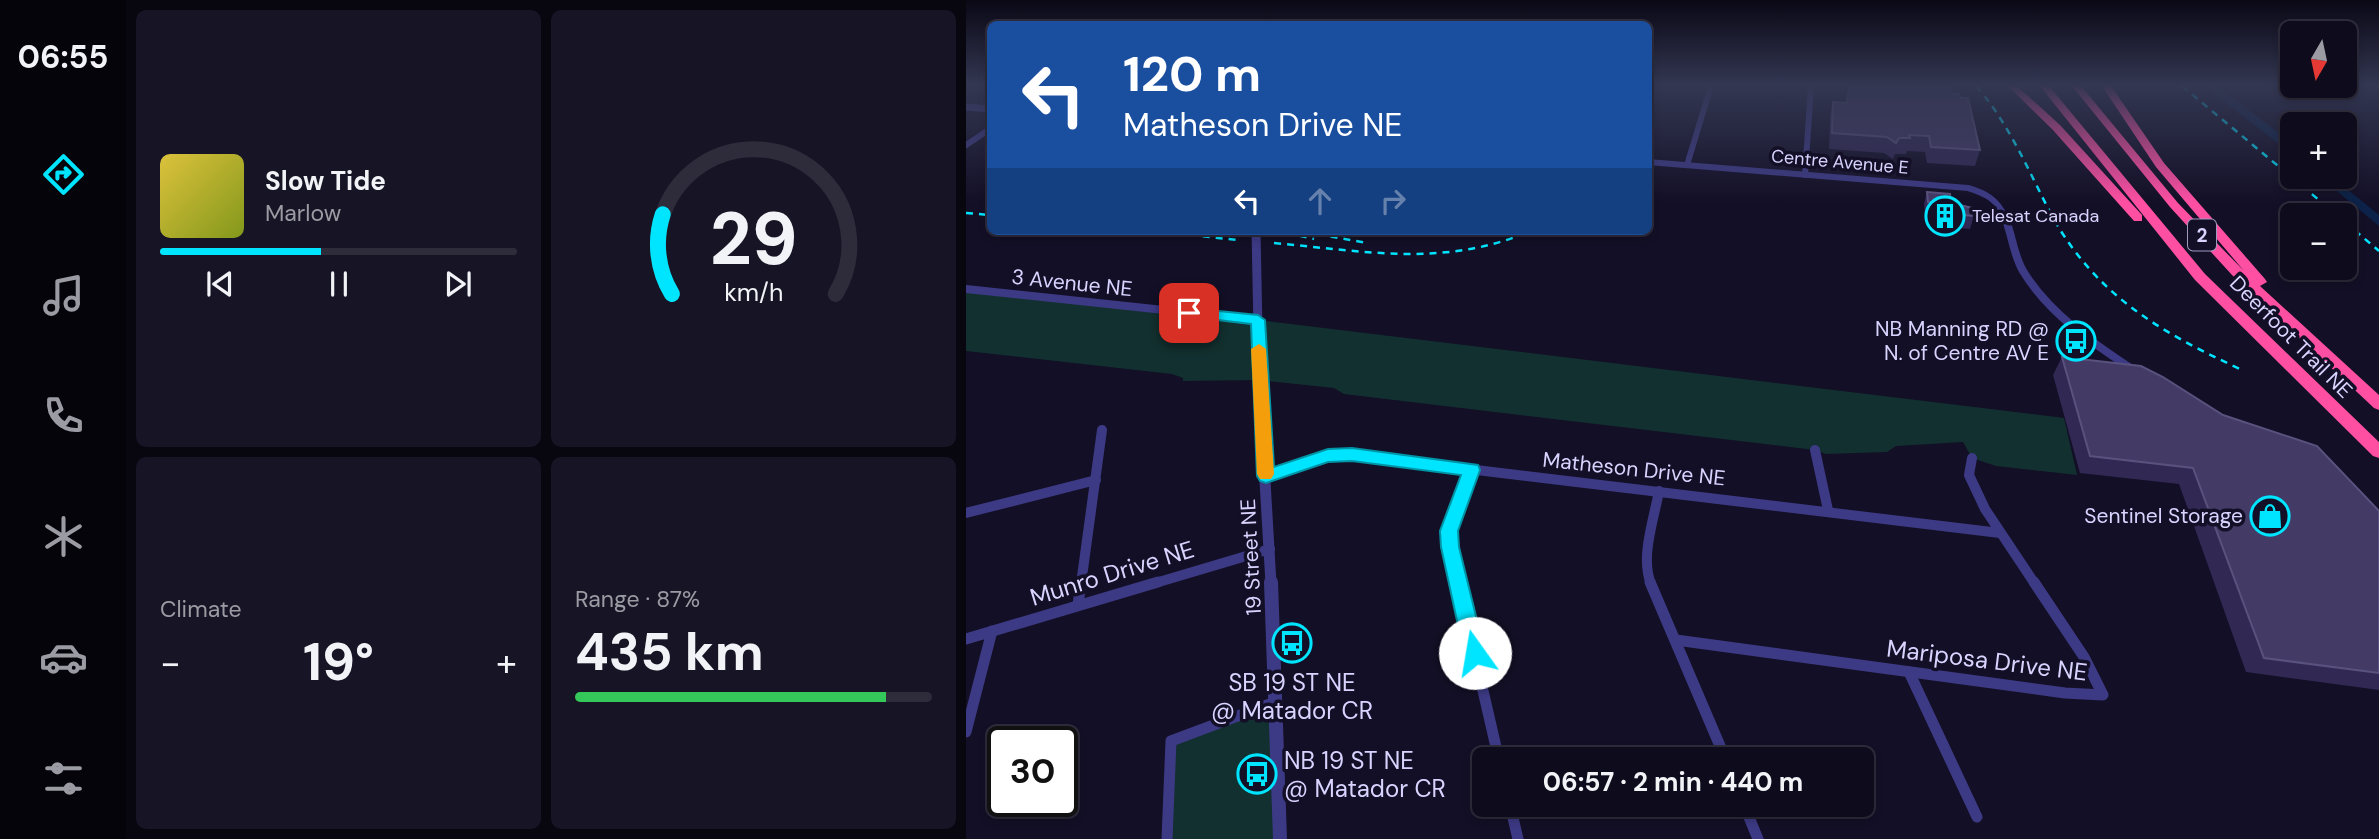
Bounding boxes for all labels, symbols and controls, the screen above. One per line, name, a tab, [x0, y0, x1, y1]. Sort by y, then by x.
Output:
north arrow	[2280, 21, 2357, 98]
map controls	[2280, 21, 2357, 280]
text: 06:55	[18, 36, 108, 78]
text: 120 m	[1123, 42, 1261, 106]
icon: left	[1008, 49, 1099, 140]
text: Matheson Drive NE	[1123, 104, 1402, 146]
button: +	[2280, 112, 2357, 189]
street label: Centre Avenue E	[1770, 144, 1910, 180]
icon: directions	[39, 150, 88, 199]
text: Slow Tide	[265, 164, 386, 198]
icon: left	[1228, 182, 1266, 220]
icon: ahead	[1301, 182, 1339, 220]
icon: right	[1374, 182, 1412, 220]
text: 29	[710, 193, 797, 288]
building icon: Telesat Canada	[1924, 195, 1966, 237]
text: Marlow	[265, 198, 341, 228]
button: −	[2280, 203, 2357, 280]
place label: Telesat Canada	[1972, 204, 2099, 228]
road number: 2	[2188, 219, 2216, 250]
street label: 3 Avenue NE	[1010, 263, 1134, 303]
icon: previous	[201, 265, 239, 303]
icon: pause	[320, 265, 358, 303]
icon: next	[439, 265, 477, 303]
street label: Deerfoot Trail NE	[2224, 270, 2358, 404]
icon: music	[39, 271, 88, 320]
text: km/h	[724, 276, 783, 309]
pin	[1159, 283, 1219, 343]
icon: arrive	[1170, 294, 1208, 332]
place label: NB Manning RD @ N. of Centre AV E	[1875, 315, 2049, 367]
bus stop icon: NB Manning RD @ N. of Centre AV E	[2055, 320, 2097, 362]
icon: phone	[39, 391, 88, 440]
street label: Matheson Drive NE	[1541, 445, 1727, 493]
shop icon: Sentinel Storage	[2249, 495, 2291, 537]
street label: 19 Street NE	[1234, 498, 1268, 616]
place label: Sentinel Storage	[2084, 502, 2243, 530]
icon: climate	[39, 512, 88, 561]
street label: Munro Drive NE	[1026, 533, 1198, 613]
text: Range · 87%	[575, 584, 700, 614]
text: Climate	[160, 594, 242, 624]
position arrow	[1438, 616, 1512, 690]
text: 435 km	[575, 618, 764, 686]
bus stop icon: SB 19 ST NE @ Matador CR	[1271, 622, 1313, 664]
text: 19°	[303, 628, 374, 696]
street label: Mariposa Drive NE	[1885, 632, 2089, 688]
icon: car	[39, 633, 88, 682]
text: −	[160, 638, 181, 688]
text: +	[496, 638, 517, 688]
place label: SB 19 ST NE @ Matador CR	[1211, 667, 1373, 726]
speed limit sign: 30	[987, 726, 1078, 817]
place label: NB 19 ST NE @ Matador CR	[1284, 745, 1446, 804]
bus stop icon: NB 19 ST NE @ Matador CR	[1236, 753, 1278, 795]
icon: filters	[39, 754, 88, 803]
text: 06:57 · 2 min · 440 m	[1543, 765, 1803, 799]

